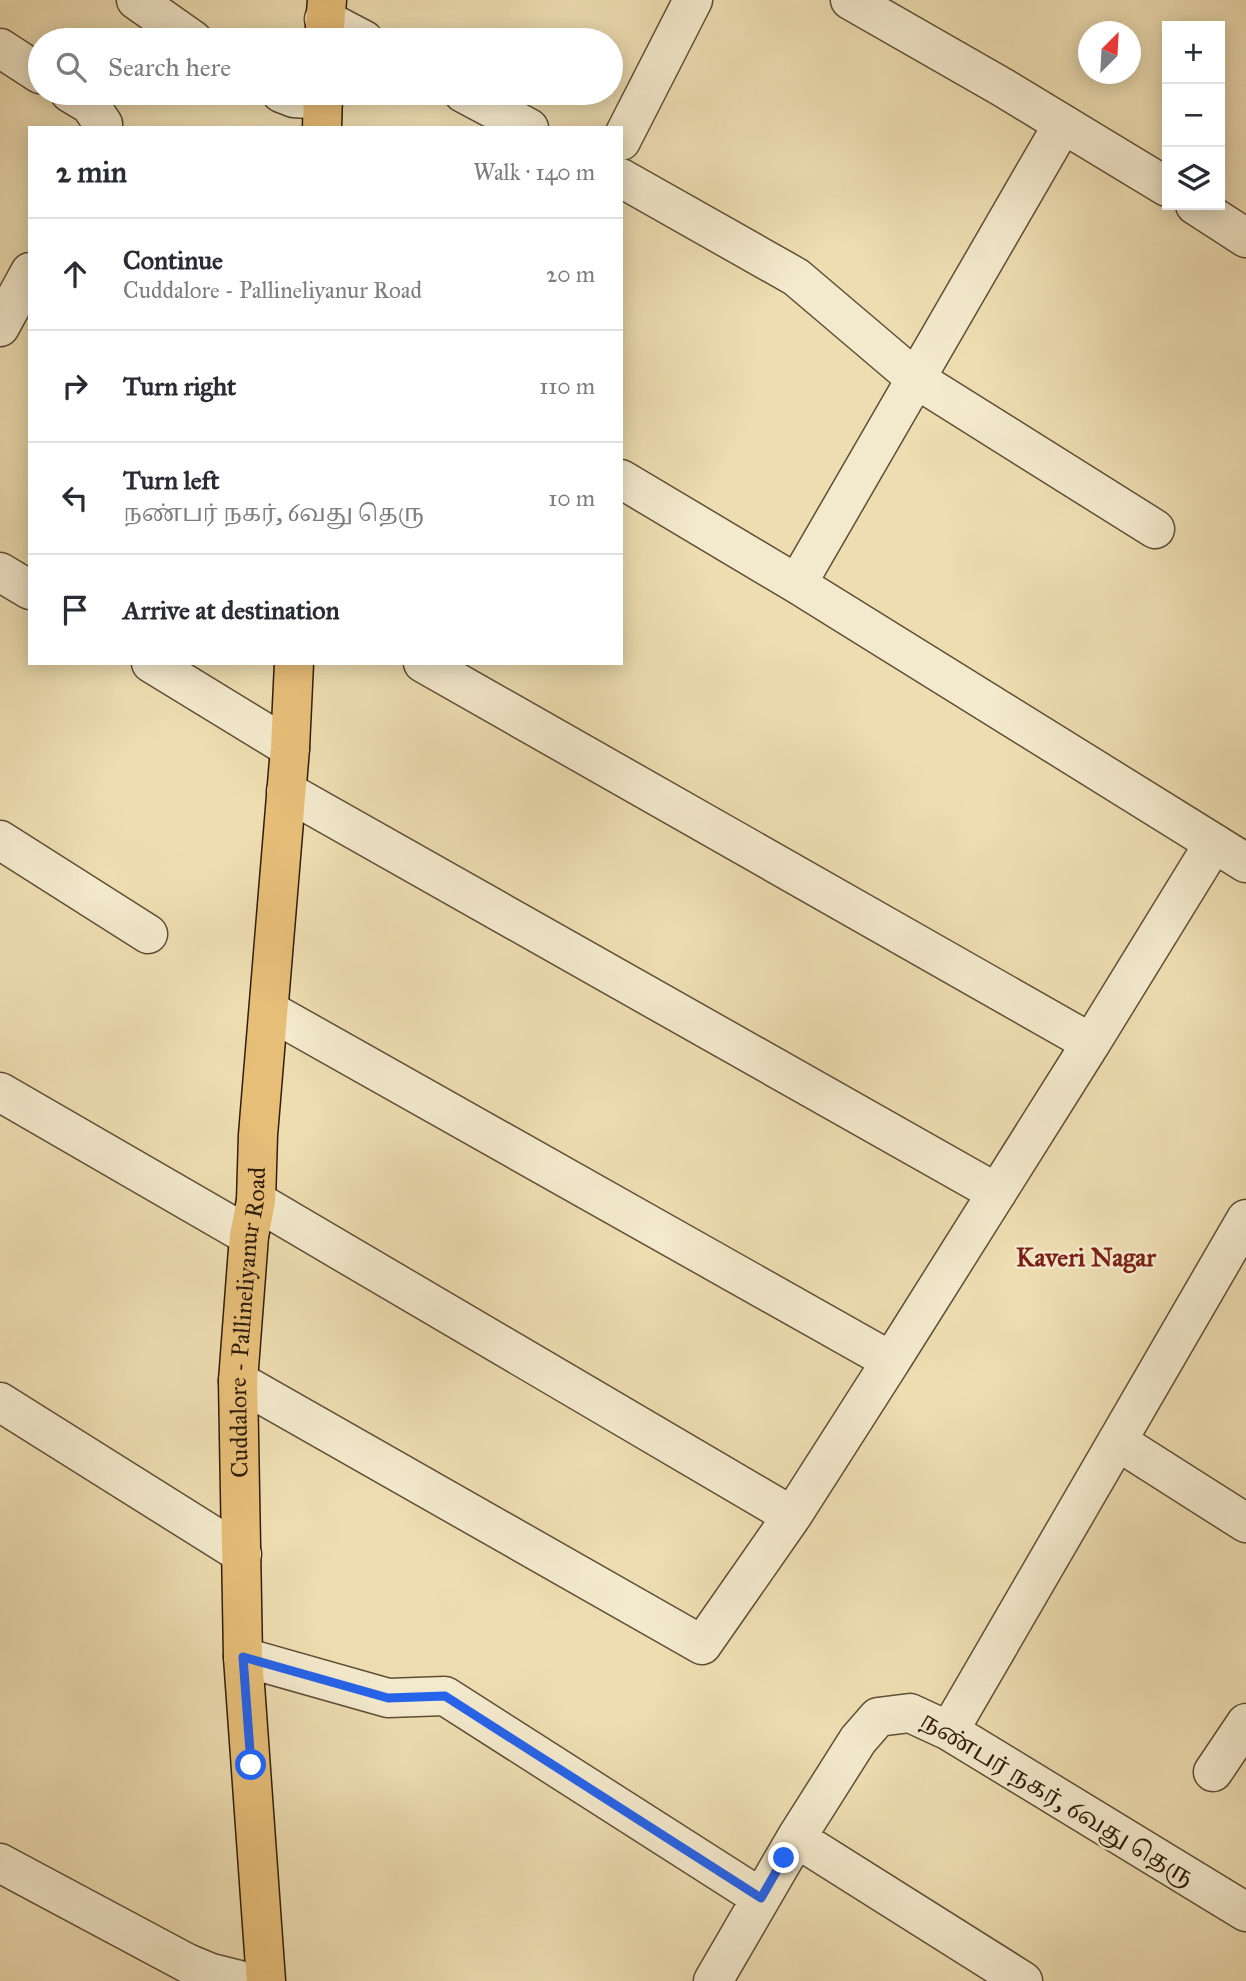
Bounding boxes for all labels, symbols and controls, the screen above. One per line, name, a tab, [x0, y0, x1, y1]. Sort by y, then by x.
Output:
north arrow	[1078, 21, 1141, 84]
map controls	[1162, 21, 1225, 210]
button: +	[1162, 21, 1225, 84]
search box	[28, 28, 623, 105]
icon: search	[52, 48, 90, 86]
text: Search here	[108, 51, 231, 83]
button: −	[1162, 84, 1225, 147]
button: layers	[1162, 147, 1225, 210]
text: 2 min	[56, 154, 127, 190]
text: Walk · 140 m	[473, 158, 595, 186]
text: Continue	[123, 244, 223, 276]
icon: ahead	[56, 255, 94, 293]
text: 20 m	[546, 260, 595, 288]
text: Cuddalore - Pallineliyanur Road	[123, 276, 422, 304]
icon: right	[56, 367, 94, 405]
text: Turn right	[123, 370, 236, 402]
text: 110 m	[539, 372, 595, 400]
text: Turn left	[123, 464, 219, 496]
icon: left	[56, 479, 94, 517]
text: 10 m	[548, 484, 595, 512]
text: நண்பர் நகர், 6வது தெரு	[123, 499, 424, 527]
icon: arrive	[56, 591, 94, 629]
text: Arrive at destination	[123, 594, 340, 626]
street label: Cuddalore - Pallineliyanur Road	[223, 1166, 272, 1478]
district label: Kaveri Nagar	[1016, 1241, 1157, 1274]
street label: நண்பர் நகர், 6வது தெரு	[914, 1705, 1199, 1894]
route start	[235, 1749, 266, 1780]
route end	[768, 1842, 799, 1873]

